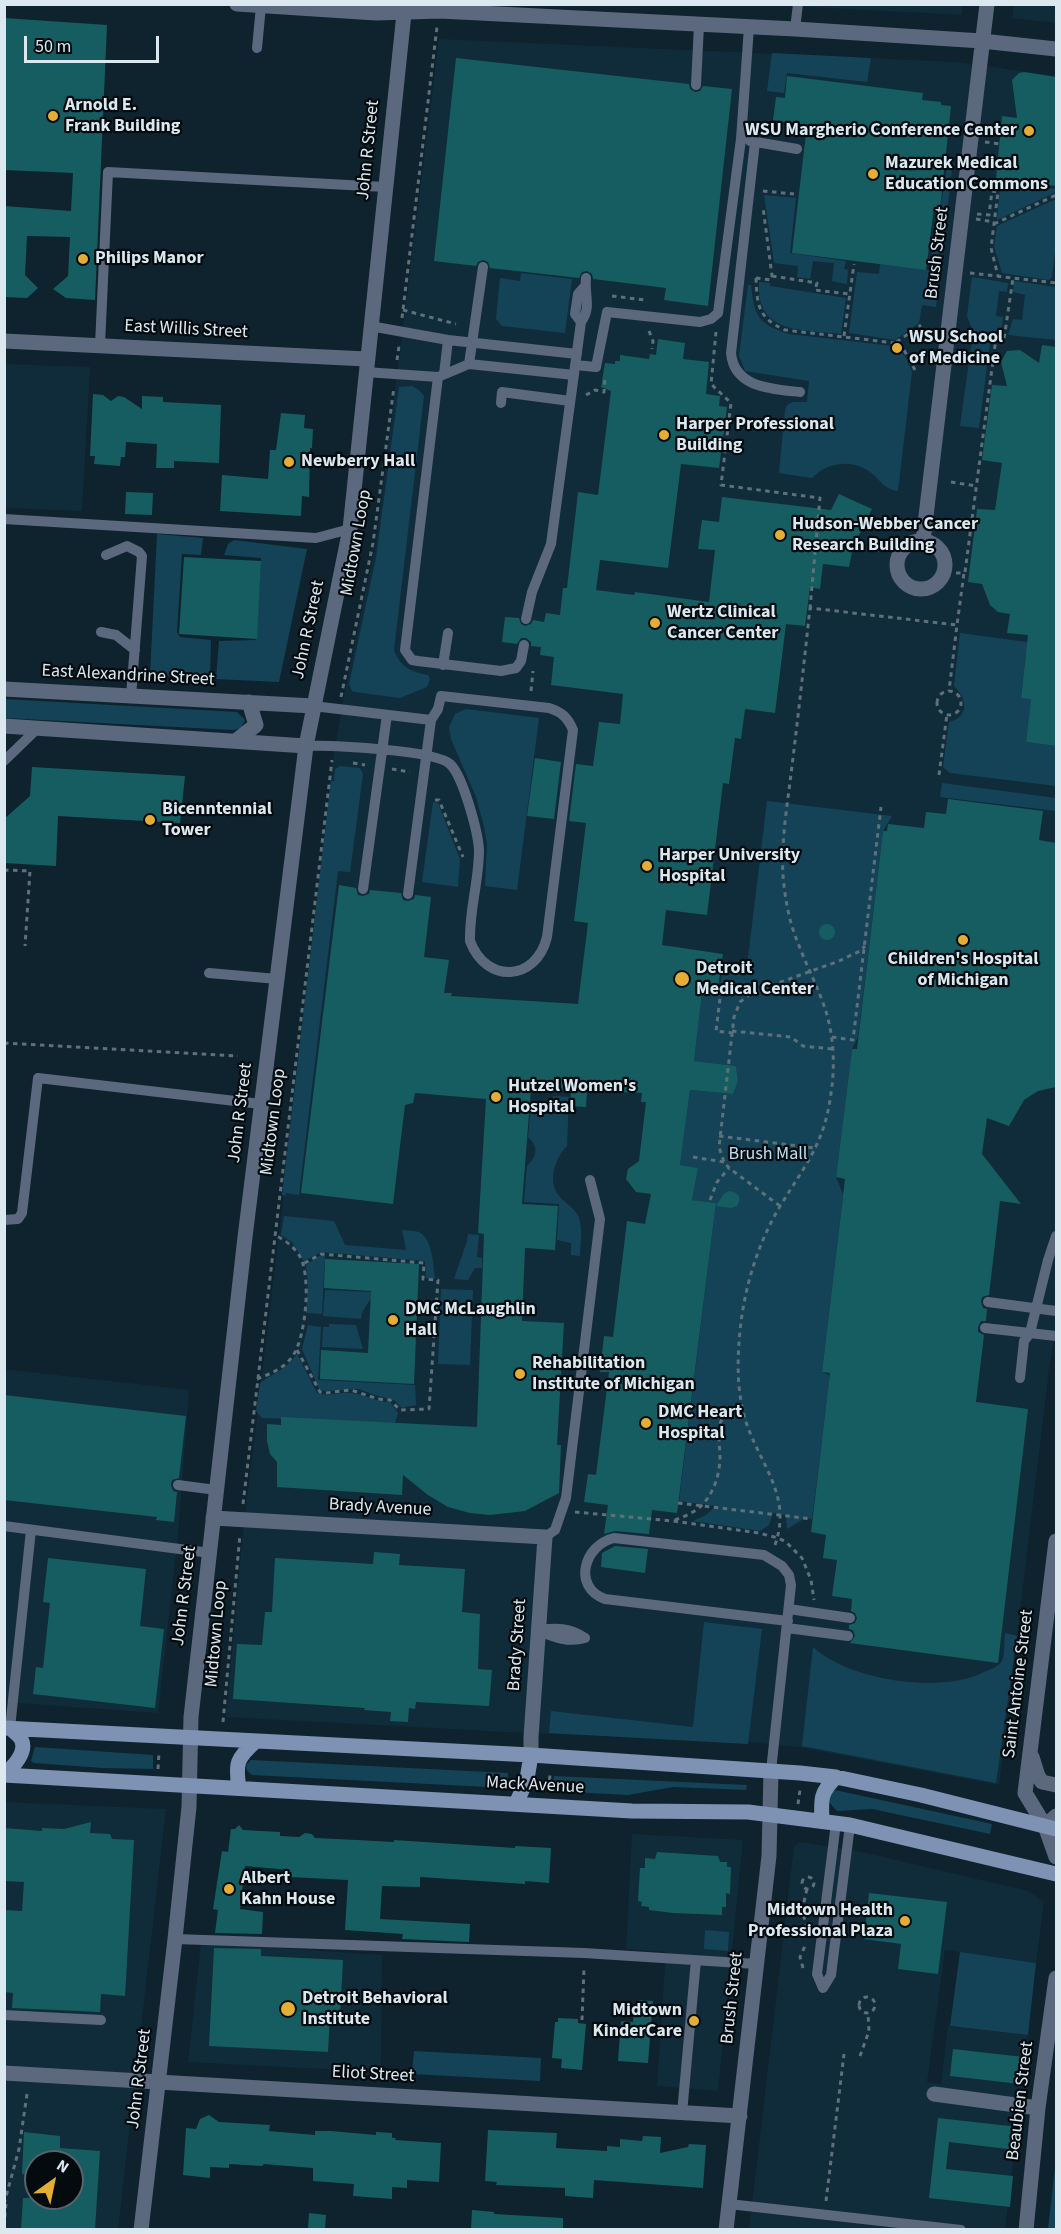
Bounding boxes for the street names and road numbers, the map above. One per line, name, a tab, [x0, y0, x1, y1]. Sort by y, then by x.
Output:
street label: John R Street	[353, 99, 385, 201]
street label: Brush Street	[922, 206, 954, 300]
street label: East Willis Street	[124, 316, 248, 344]
street label: Midtown Loop	[337, 488, 377, 598]
street label: John R Street	[288, 579, 330, 681]
street label: East Alexandrine Street	[41, 661, 215, 691]
street label: John R Street	[224, 1062, 258, 1164]
street label: Midtown Loop	[257, 1067, 291, 1177]
street label: Brady Avenue	[328, 1495, 432, 1521]
street label: John R Street	[168, 1545, 202, 1647]
street label: Midtown Loop	[202, 1580, 232, 1688]
street label: Brady Street	[504, 1598, 532, 1692]
street label: Saint Antoine Street	[999, 1608, 1039, 1760]
street label: Mack Avenue	[485, 1773, 585, 1799]
street label: Brush Street	[717, 1951, 749, 2045]
street label: John R Street	[123, 2028, 157, 2130]
street label: Beaubien Street	[1003, 2040, 1039, 2162]
street label: Eliot Street	[331, 2062, 415, 2088]

